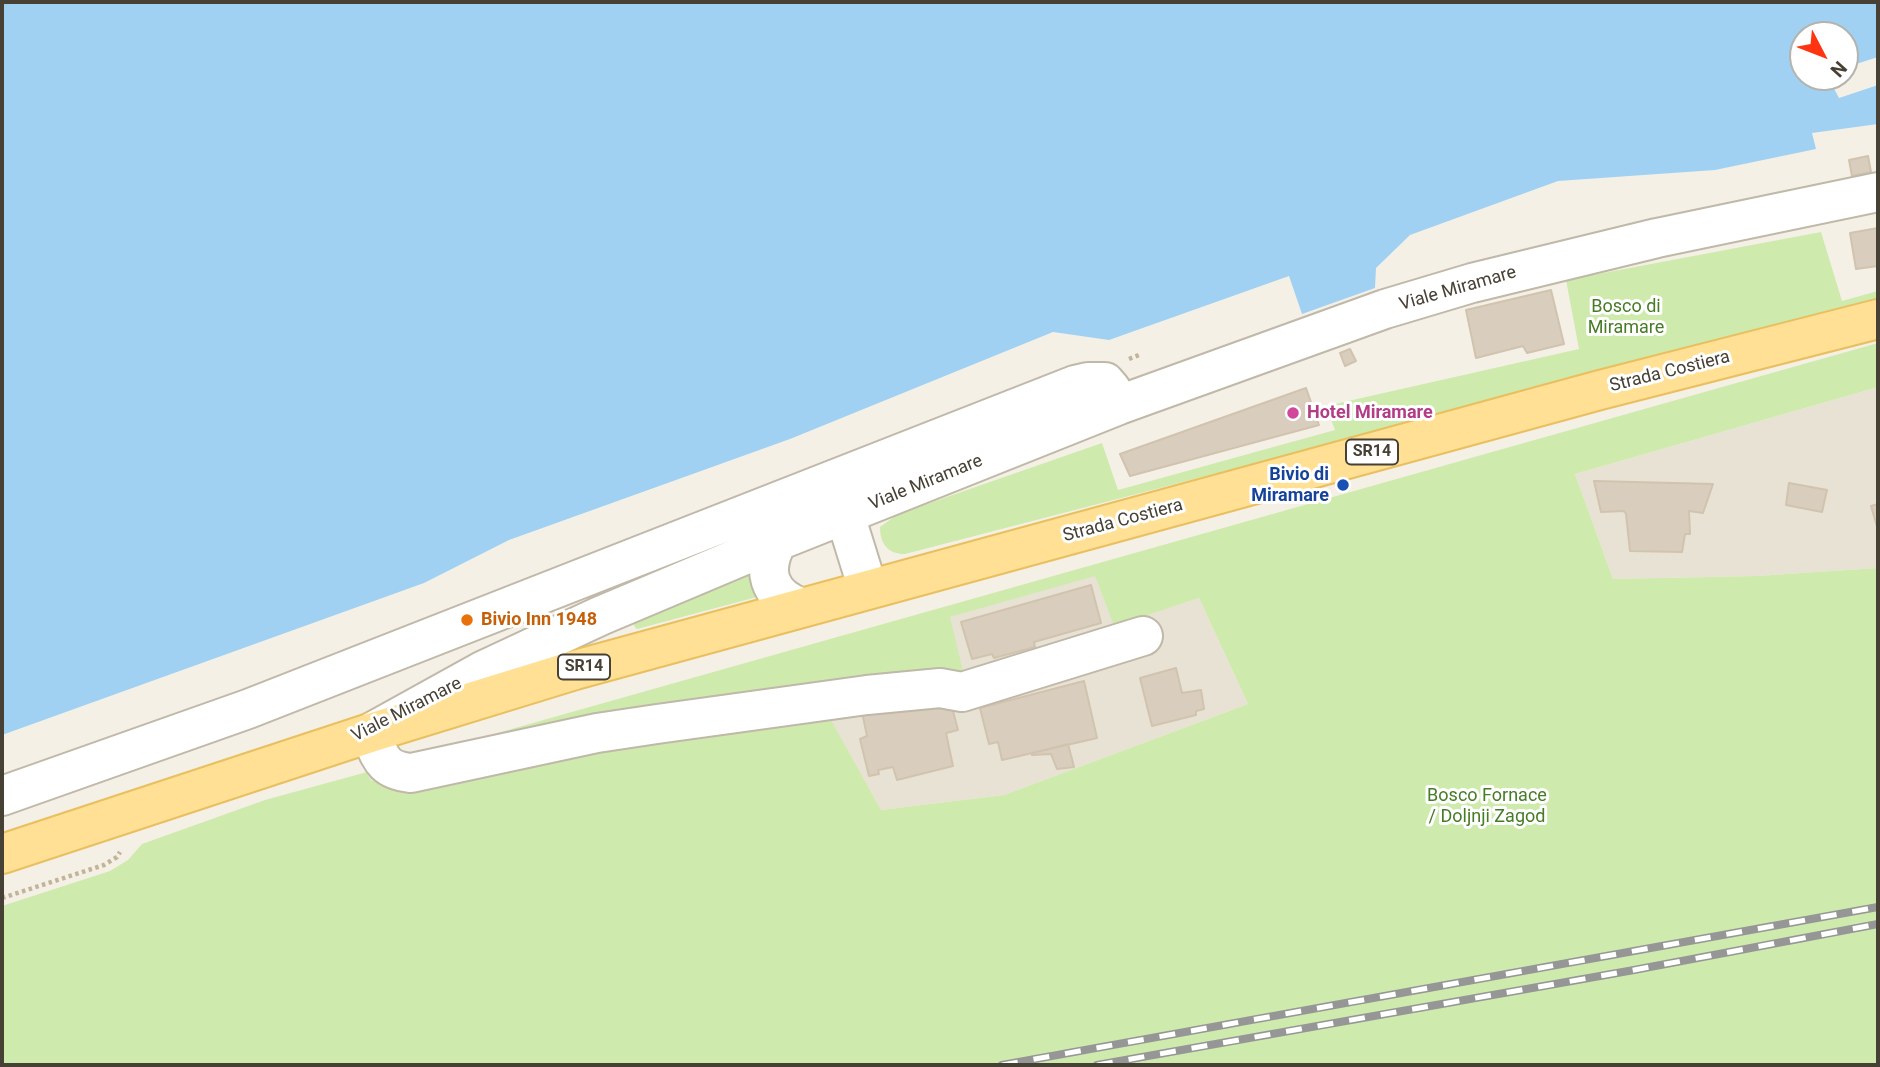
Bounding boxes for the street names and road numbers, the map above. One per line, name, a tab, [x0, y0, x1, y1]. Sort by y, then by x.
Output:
street label: Viale Miramare	[1397, 262, 1519, 316]
street label: Strada Costiera	[1608, 347, 1732, 397]
road number: SR14	[1346, 440, 1398, 464]
street label: Viale Miramare	[866, 450, 986, 516]
street label: Strada Costiera	[1061, 495, 1185, 547]
road number: SR14	[558, 654, 610, 680]
street label: Viale Miramare	[348, 673, 466, 747]

